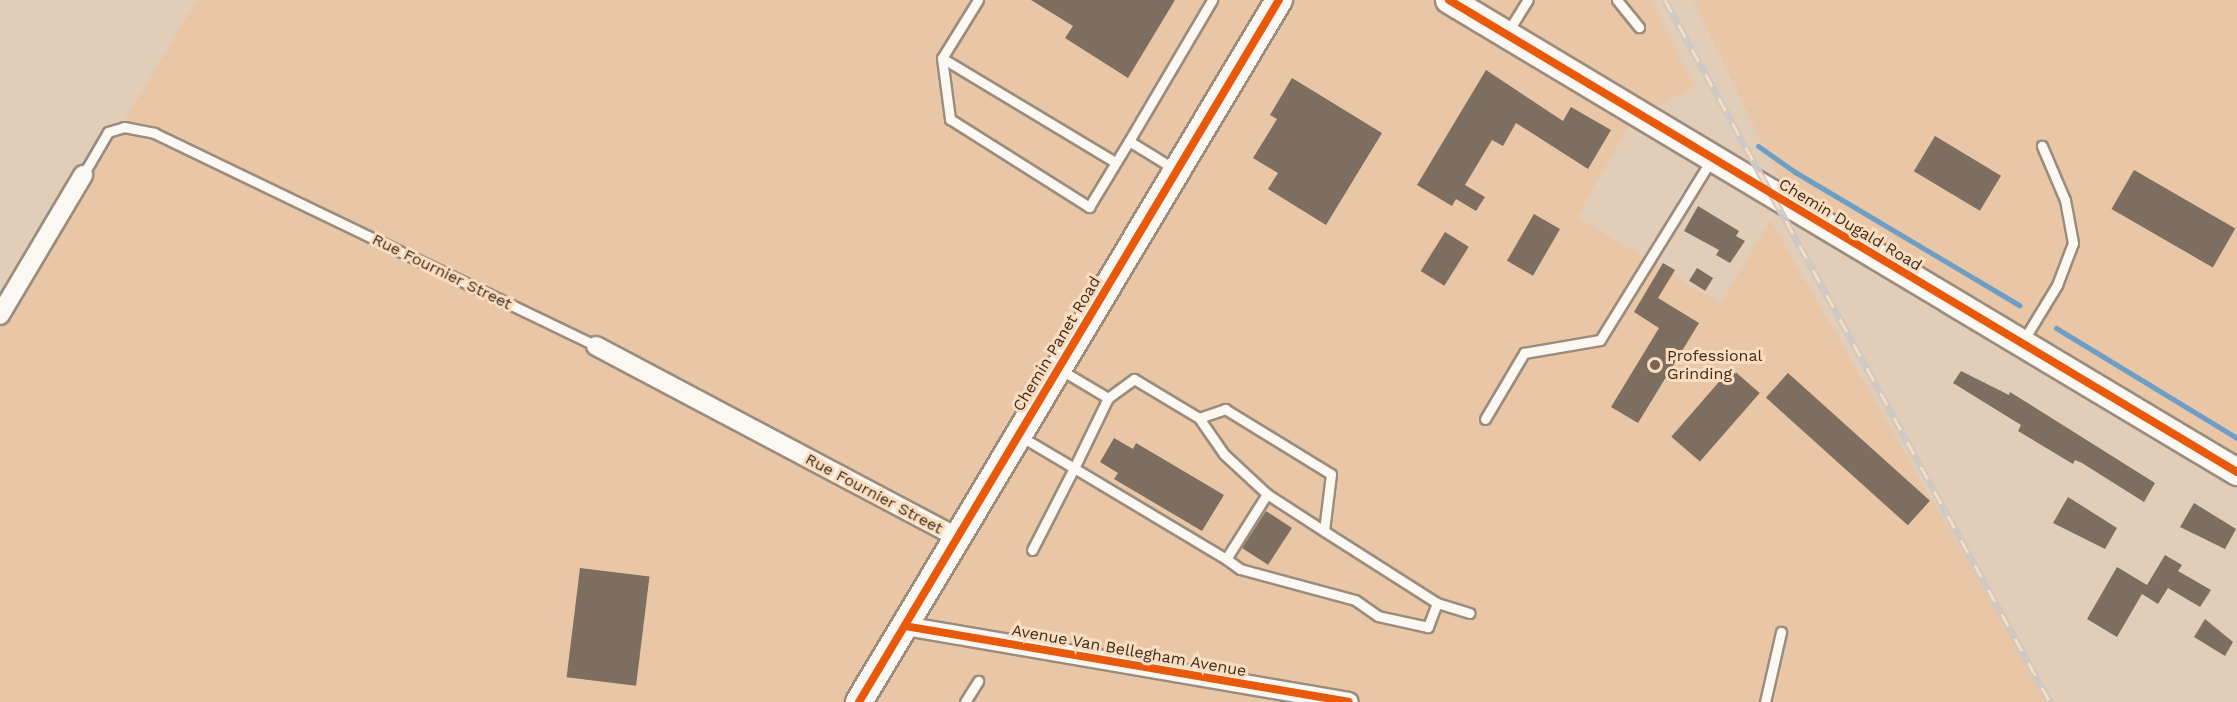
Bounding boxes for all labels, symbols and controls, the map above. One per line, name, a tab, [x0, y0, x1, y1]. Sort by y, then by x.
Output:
street label: Chemin Dugald Road	[1775, 175, 1925, 275]
street label: Rue Fournier Street	[369, 230, 515, 314]
street label: Chemin Panet Road	[1009, 273, 1105, 415]
place label: Professional Grinding	[1667, 346, 1762, 384]
marker: Professional Grinding	[1648, 358, 1662, 372]
street label: Rue Fournier Street	[802, 450, 946, 538]
street label: Avenue Van Bellegham Avenue	[1009, 621, 1249, 681]

